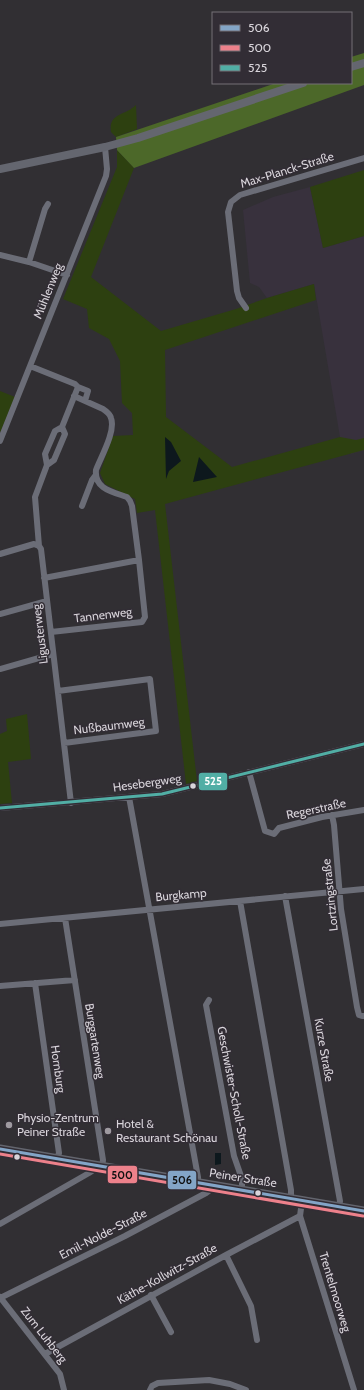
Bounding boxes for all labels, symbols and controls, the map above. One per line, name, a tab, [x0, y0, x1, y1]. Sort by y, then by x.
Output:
legend	[212, 12, 352, 84]
text: 506	[248, 20, 270, 35]
text: 500	[248, 40, 271, 55]
text: 525	[248, 60, 267, 75]
street label: Max-Planck-Straße	[238, 148, 335, 191]
street label: Mühlenweg	[30, 260, 66, 321]
street label: Ligusterweg	[28, 602, 51, 665]
street label: Tannenweg	[73, 603, 134, 626]
street label: Nußbaumweg	[73, 714, 146, 737]
street label: Hesebergweg	[112, 770, 183, 795]
line badge: 525	[198, 772, 228, 791]
text: 525	[204, 774, 222, 788]
unlabelled marker	[188, 781, 198, 791]
street label: Regerstraße	[285, 795, 347, 822]
street label: Lortzingstraße	[318, 858, 341, 932]
street label: Burgkamp	[155, 885, 208, 904]
street label: Burggartenweg	[82, 1002, 109, 1081]
street label: Kurze Straße	[312, 1017, 337, 1083]
street label: Geschwister-Scholl-Straße	[214, 1025, 255, 1161]
street label: Hornburg	[48, 1044, 69, 1095]
place label: Physio-Zentrum Peiner Straße	[17, 1110, 99, 1139]
place label: Hotel & Restaurant Schönau	[116, 1116, 217, 1145]
marker: Physio-Zentrum Peiner Straße	[4, 1120, 14, 1130]
marker: Hotel & Restaurant Schönau	[103, 1126, 113, 1136]
unlabelled marker	[12, 1152, 22, 1162]
line badge: 500	[107, 1165, 138, 1184]
street label: Peiner Straße	[208, 1165, 278, 1190]
text: 500	[111, 1168, 133, 1182]
line badge: 506	[167, 1170, 197, 1190]
text: 506	[172, 1173, 192, 1187]
unlabelled marker	[253, 1188, 263, 1198]
street label: Emil-Nolde-Straße	[56, 1205, 149, 1262]
street label: Käthe-Kollwitz-Straße	[114, 1240, 219, 1307]
street label: Trentelmoorweg	[316, 1250, 355, 1335]
street label: Zum Luhberg	[18, 1304, 72, 1366]

